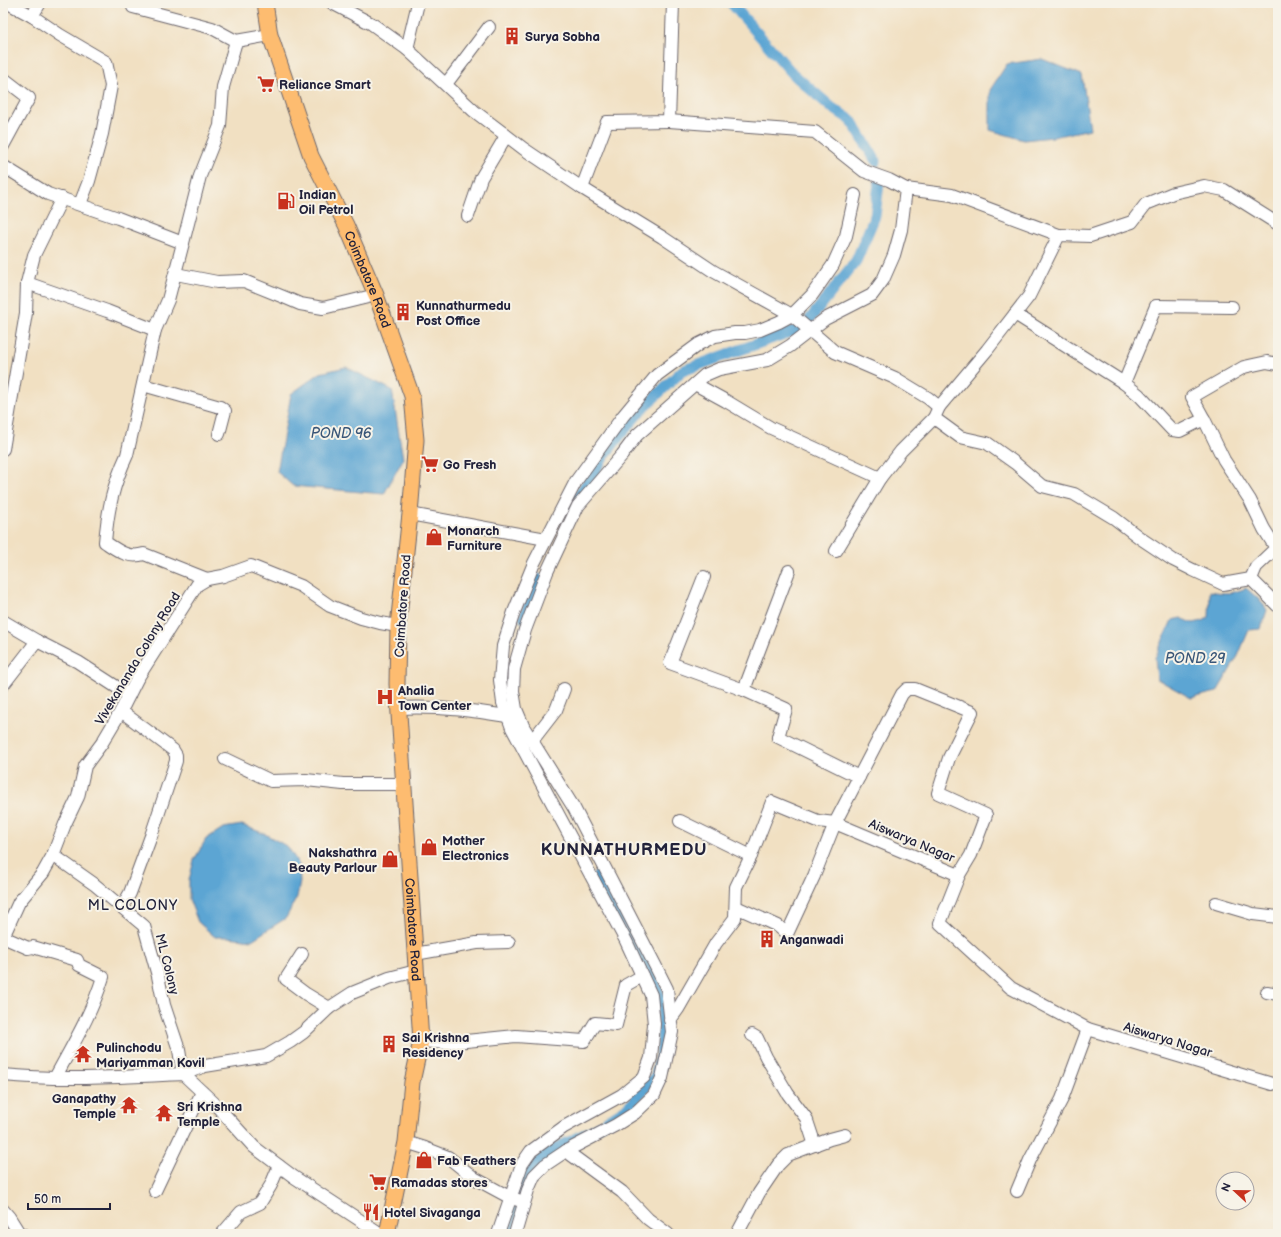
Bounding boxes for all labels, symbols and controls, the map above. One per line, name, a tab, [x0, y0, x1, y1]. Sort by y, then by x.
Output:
building icon: Surya Sobha	[502, 26, 522, 46]
place label: Surya Sobha	[525, 29, 600, 45]
supermarket icon: Reliance Smart	[256, 74, 276, 94]
place label: Reliance Smart	[279, 77, 371, 93]
place label: Indian Oil Petrol	[299, 187, 353, 218]
fuel station icon: Indian Oil Petrol	[276, 191, 296, 211]
street label: Coimbatore Road	[340, 228, 394, 330]
place label: Kunnathurmedu Post Office	[416, 298, 511, 329]
building icon: Kunnathurmedu Post Office	[393, 302, 413, 322]
water label: POND 96	[311, 425, 372, 442]
supermarket icon: Go Fresh	[420, 454, 440, 474]
place label: Go Fresh	[443, 457, 496, 473]
place label: Monarch Furniture	[447, 523, 502, 554]
shop icon: Monarch Furniture	[424, 527, 444, 547]
street label: Coimbatore Road	[391, 554, 415, 658]
street label: Vivekananda Colony Road	[92, 589, 184, 728]
water label: POND 29	[1165, 650, 1225, 667]
place label: Ahalia Town Center	[397, 683, 472, 714]
hospital icon: Ahalia Town Center	[375, 687, 395, 707]
street label: Aiswarya Nagar	[866, 816, 957, 866]
place label: Mother Electronics	[442, 833, 509, 864]
shop icon: Mother Electronics	[419, 837, 439, 857]
district label: KUNNATHURMEDU	[541, 840, 707, 860]
place label: Nakshathra Beauty Parlour	[289, 845, 378, 876]
shop icon: Nakshathra Beauty Parlour	[380, 849, 400, 869]
street label: Coimbatore Road	[401, 877, 424, 982]
district label: ML COLONY	[88, 897, 178, 914]
building icon: Anganwadi	[757, 929, 777, 949]
street label: ML Colony	[152, 932, 182, 996]
place label: Anganwadi	[779, 932, 844, 948]
street label: Aiswarya Nagar	[1121, 1019, 1214, 1061]
place label: Sai Krishna Residency	[402, 1030, 469, 1061]
building icon: Sai Krishna Residency	[379, 1034, 399, 1054]
place label: Pulinchodu Mariyamman Kovil	[96, 1040, 205, 1071]
temple icon: Pulinchodu Mariyamman Kovil	[73, 1044, 93, 1064]
place label: Ganapathy Temple	[52, 1091, 117, 1122]
temple icon: Ganapathy Temple	[119, 1095, 139, 1115]
place label: Sri Krishna Temple	[177, 1099, 242, 1130]
temple icon: Sri Krishna Temple	[154, 1103, 174, 1123]
shop icon: Fab Feathers	[414, 1150, 434, 1170]
place label: Fab Feathers	[437, 1153, 516, 1169]
north arrow	[1215, 1171, 1255, 1211]
supermarket icon: Ramadas stores	[368, 1172, 388, 1192]
place label: Ramadas stores	[391, 1175, 488, 1191]
text: N	[1219, 1181, 1234, 1194]
scale bar	[28, 1185, 110, 1211]
text: 50 m	[34, 1192, 61, 1207]
restaurant icon: Hotel Sivaganga	[361, 1202, 381, 1222]
place label: Hotel Sivaganga	[384, 1205, 481, 1221]

